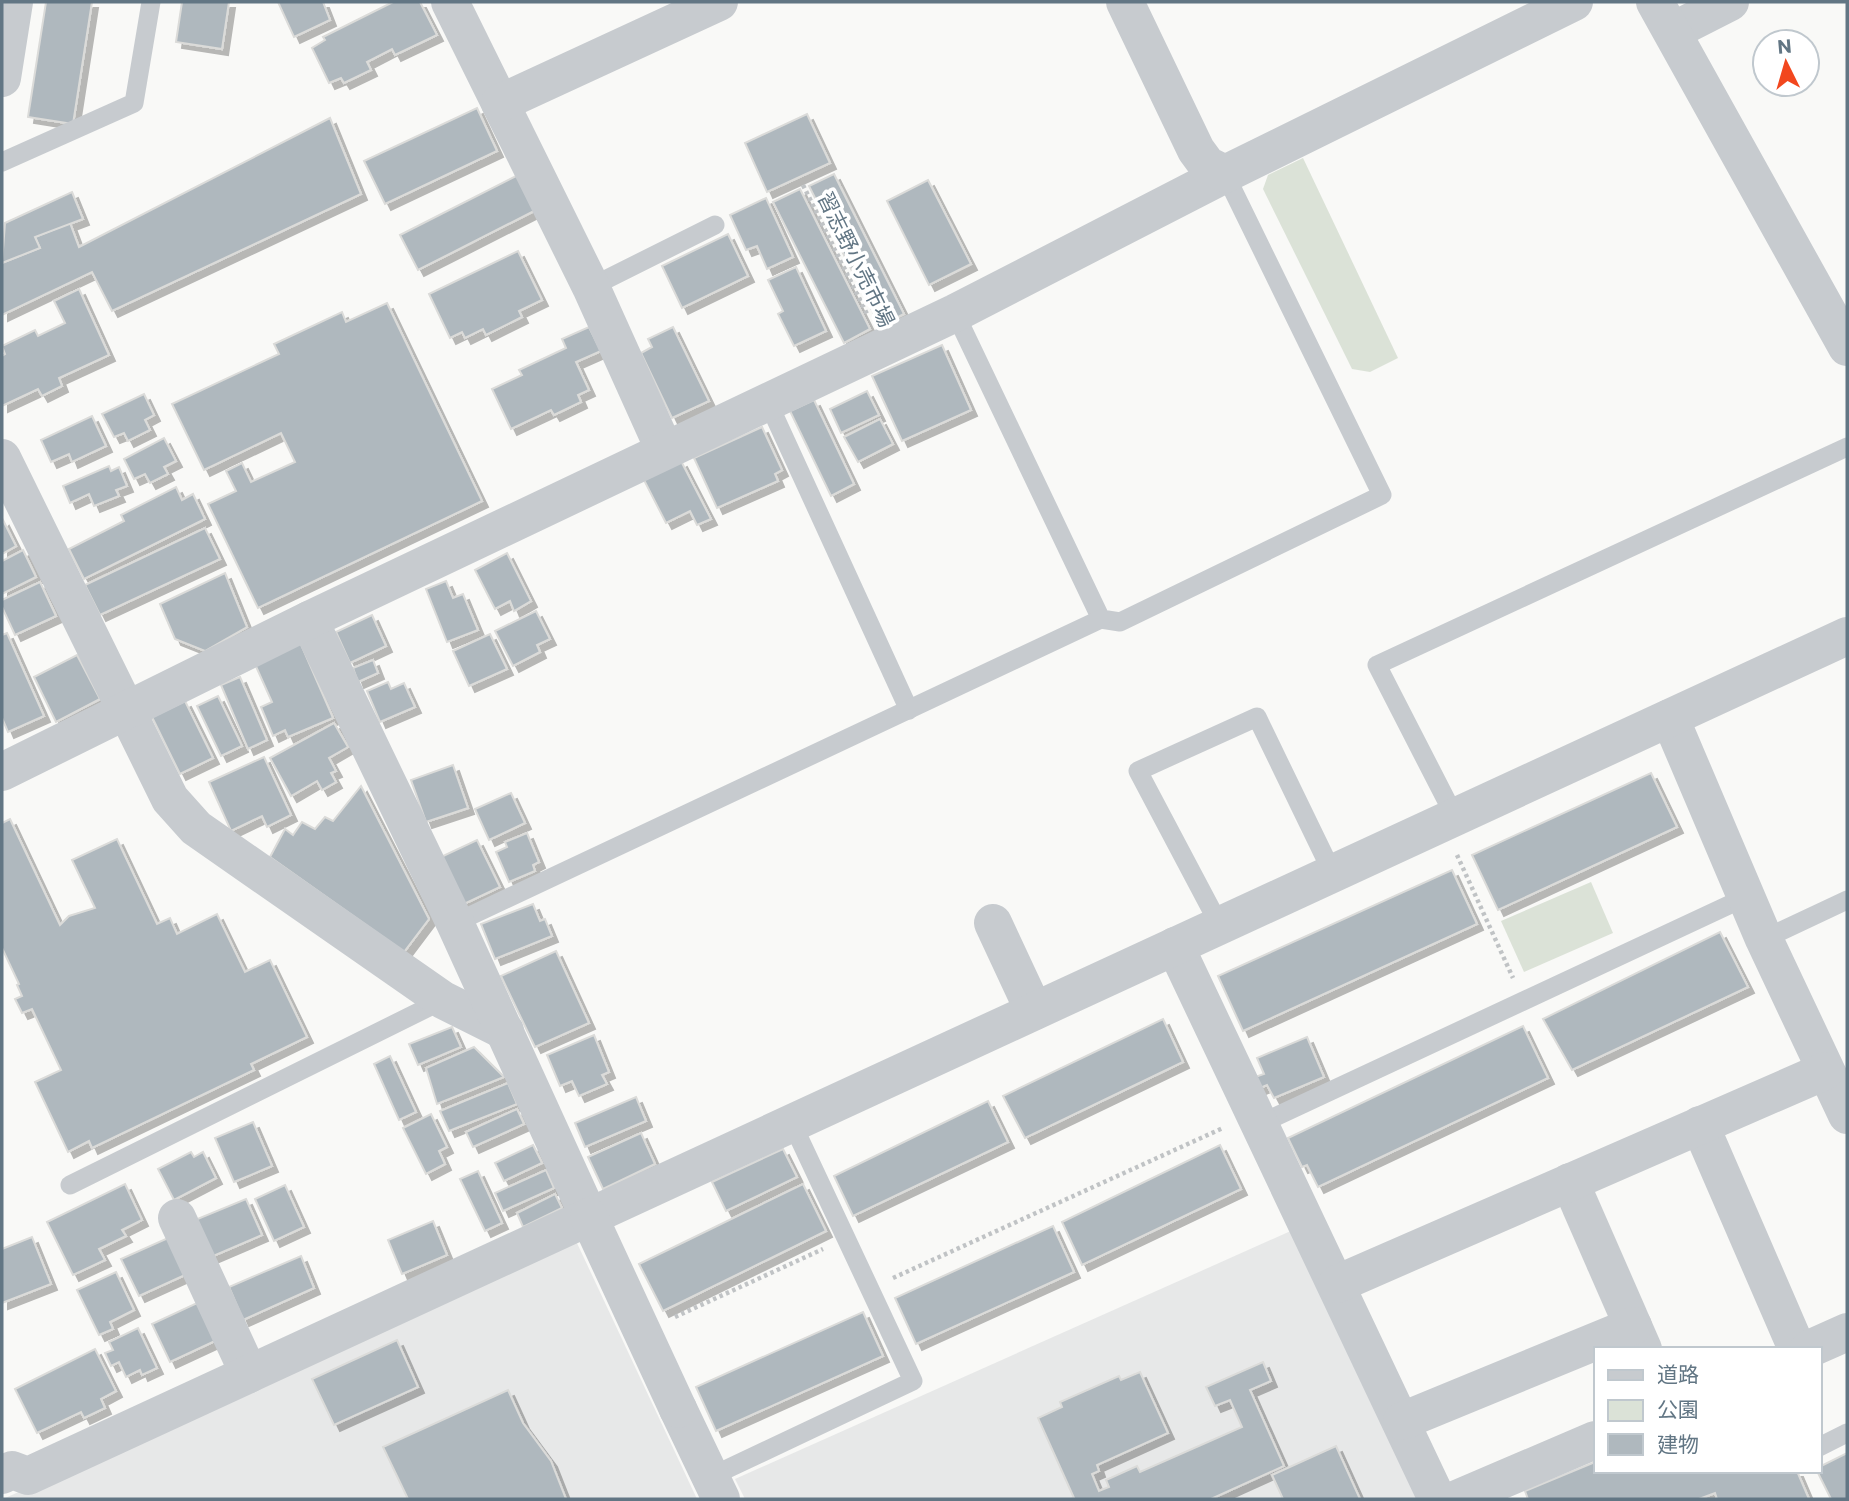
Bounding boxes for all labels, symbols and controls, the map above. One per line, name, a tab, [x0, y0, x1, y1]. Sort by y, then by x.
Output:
north arrow	[1751, 28, 1821, 98]
text: N	[1776, 33, 1793, 58]
street label: 習志野小売市場	[814, 187, 900, 331]
legend	[1594, 1347, 1821, 1473]
text: 道路	[1657, 1361, 1699, 1386]
text: 公園	[1657, 1396, 1699, 1421]
text: 建物	[1657, 1431, 1699, 1456]

